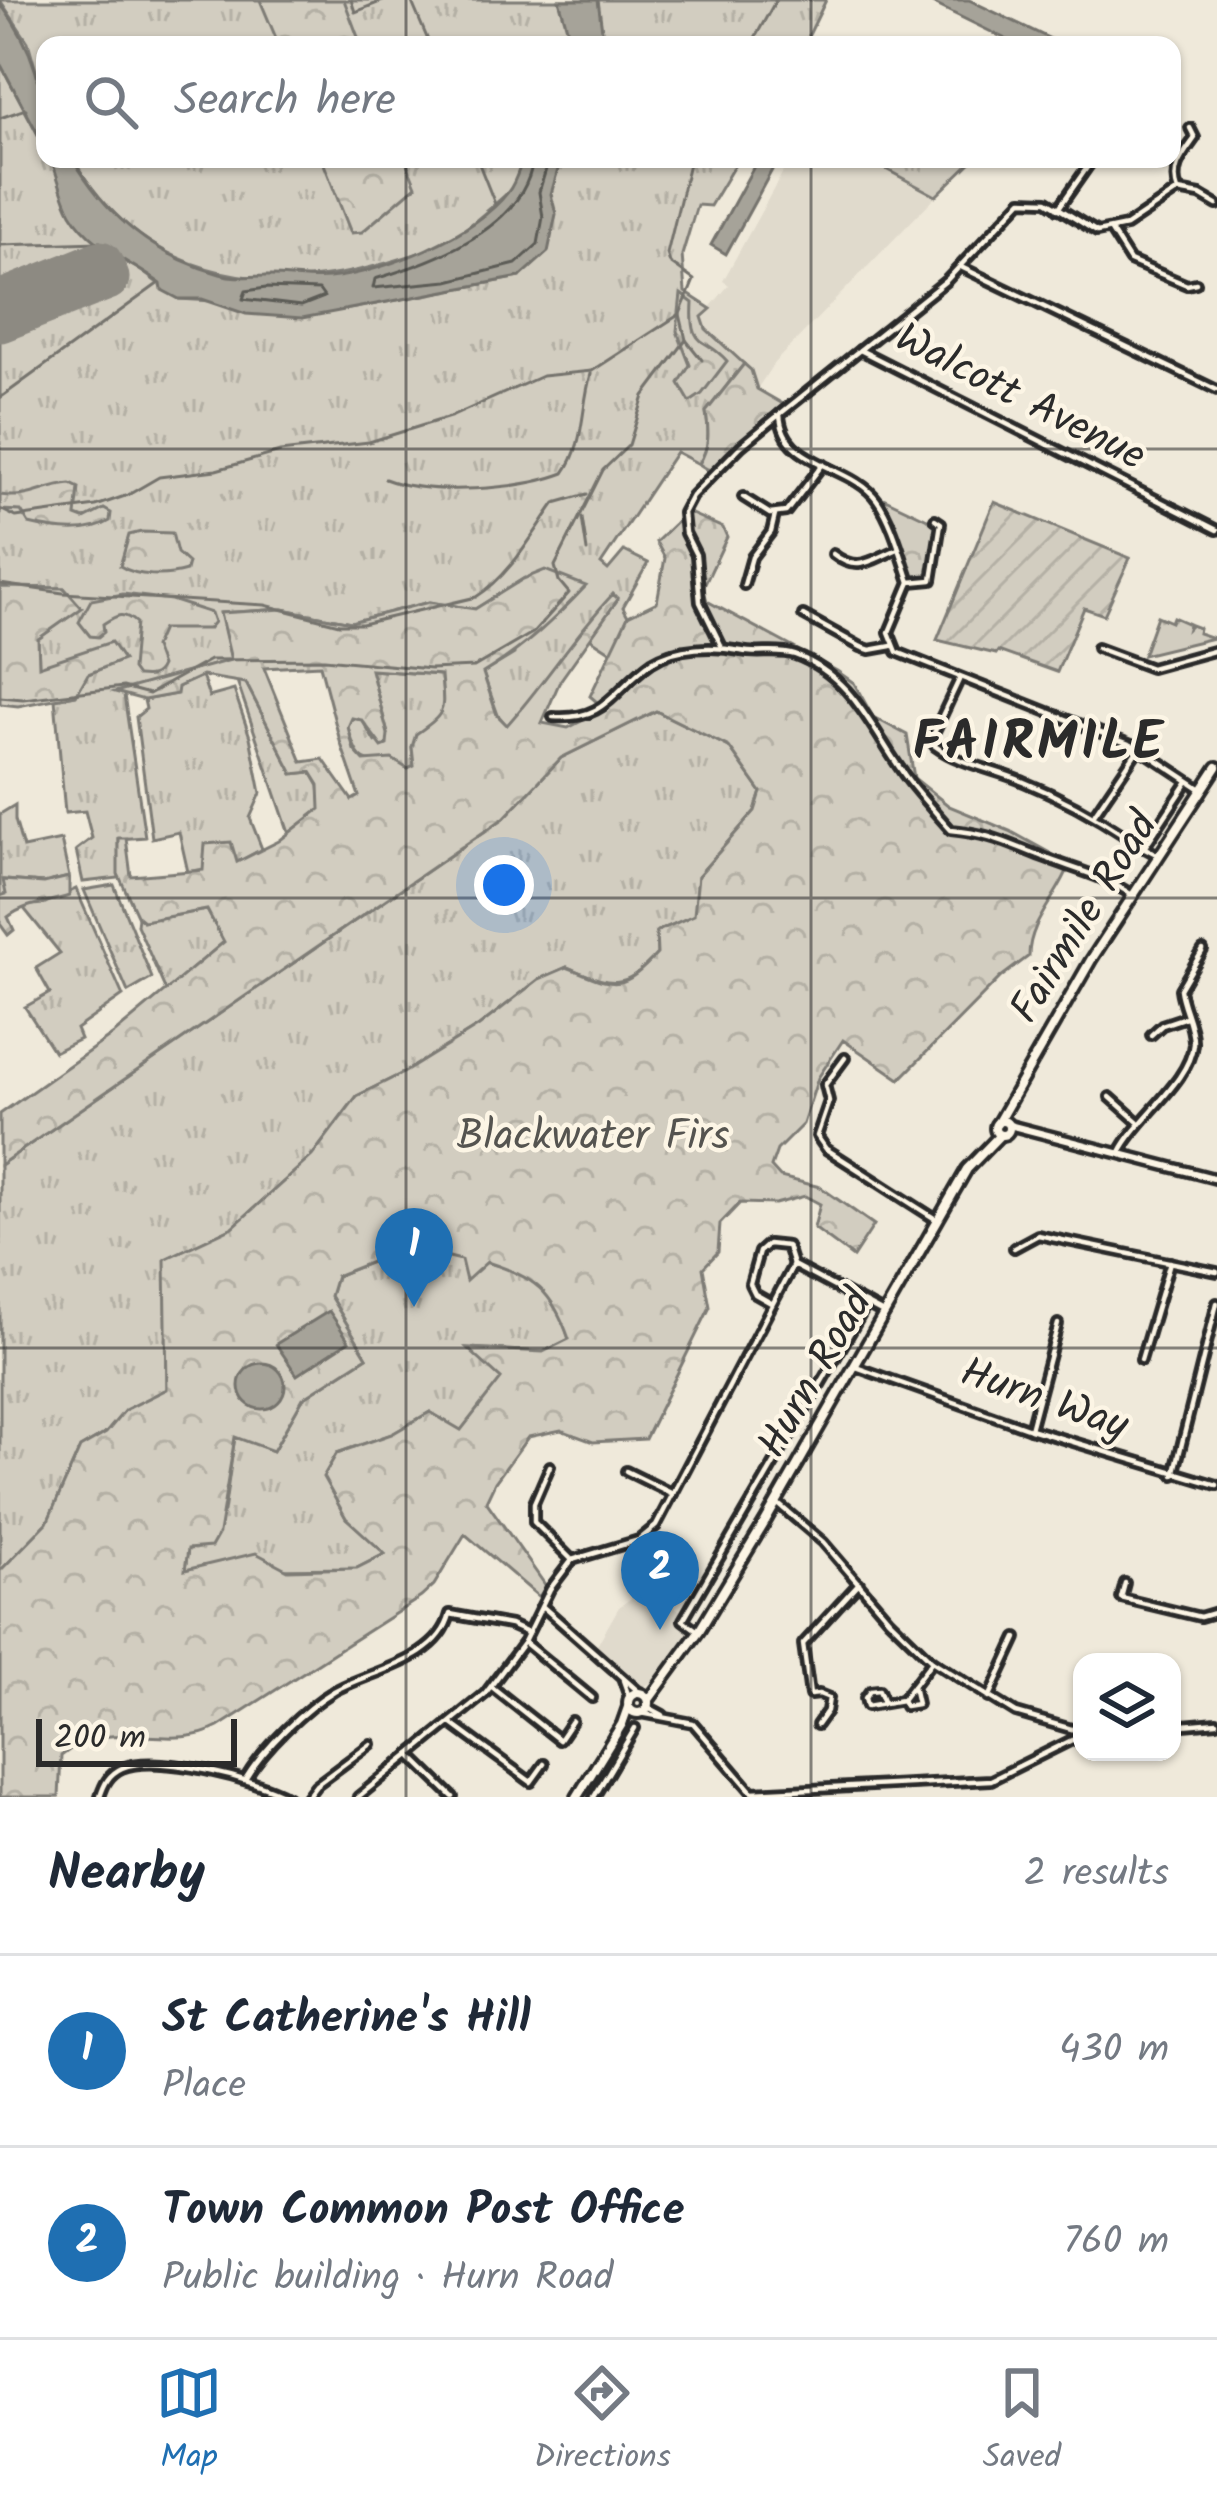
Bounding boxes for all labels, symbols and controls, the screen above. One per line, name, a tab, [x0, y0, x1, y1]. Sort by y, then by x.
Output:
search box	[36, 36, 1181, 168]
text: Search here	[174, 66, 396, 138]
icon: search	[78, 69, 144, 135]
street label: Walcott Avenue	[883, 306, 1157, 490]
district label: FAIRMILE	[912, 702, 1166, 788]
street label: Fairmile Road	[993, 798, 1177, 1037]
your location	[474, 855, 534, 915]
park label: Blackwater Firs	[457, 1104, 729, 1171]
pin: 1	[375, 1208, 453, 1307]
street label: Hurn Road	[741, 1276, 892, 1471]
street label: Hurn Way	[951, 1340, 1137, 1460]
pin: 2	[621, 1531, 699, 1630]
map controls	[1073, 1653, 1181, 1761]
button: layers	[1073, 1653, 1181, 1761]
scale bar	[36, 1713, 237, 1766]
text: 200 m	[54, 1713, 146, 1766]
text: Nearby	[48, 1835, 205, 1916]
text: 2 results	[1024, 1844, 1169, 1906]
text: St Catherine's Hill	[162, 1984, 531, 2056]
text: 1	[81, 2020, 93, 2082]
text: 430 m	[1059, 2020, 1169, 2082]
text: Place	[162, 2056, 246, 2118]
text: Town Common Post Office	[162, 2176, 685, 2248]
text: 2	[76, 2212, 98, 2274]
text: 760 m	[1063, 2212, 1169, 2274]
text: Public building · Hurn Road	[162, 2248, 613, 2310]
tab: Map	[156, 2360, 222, 2485]
tab: Directions	[534, 2360, 671, 2485]
tab: Saved	[983, 2360, 1061, 2485]

